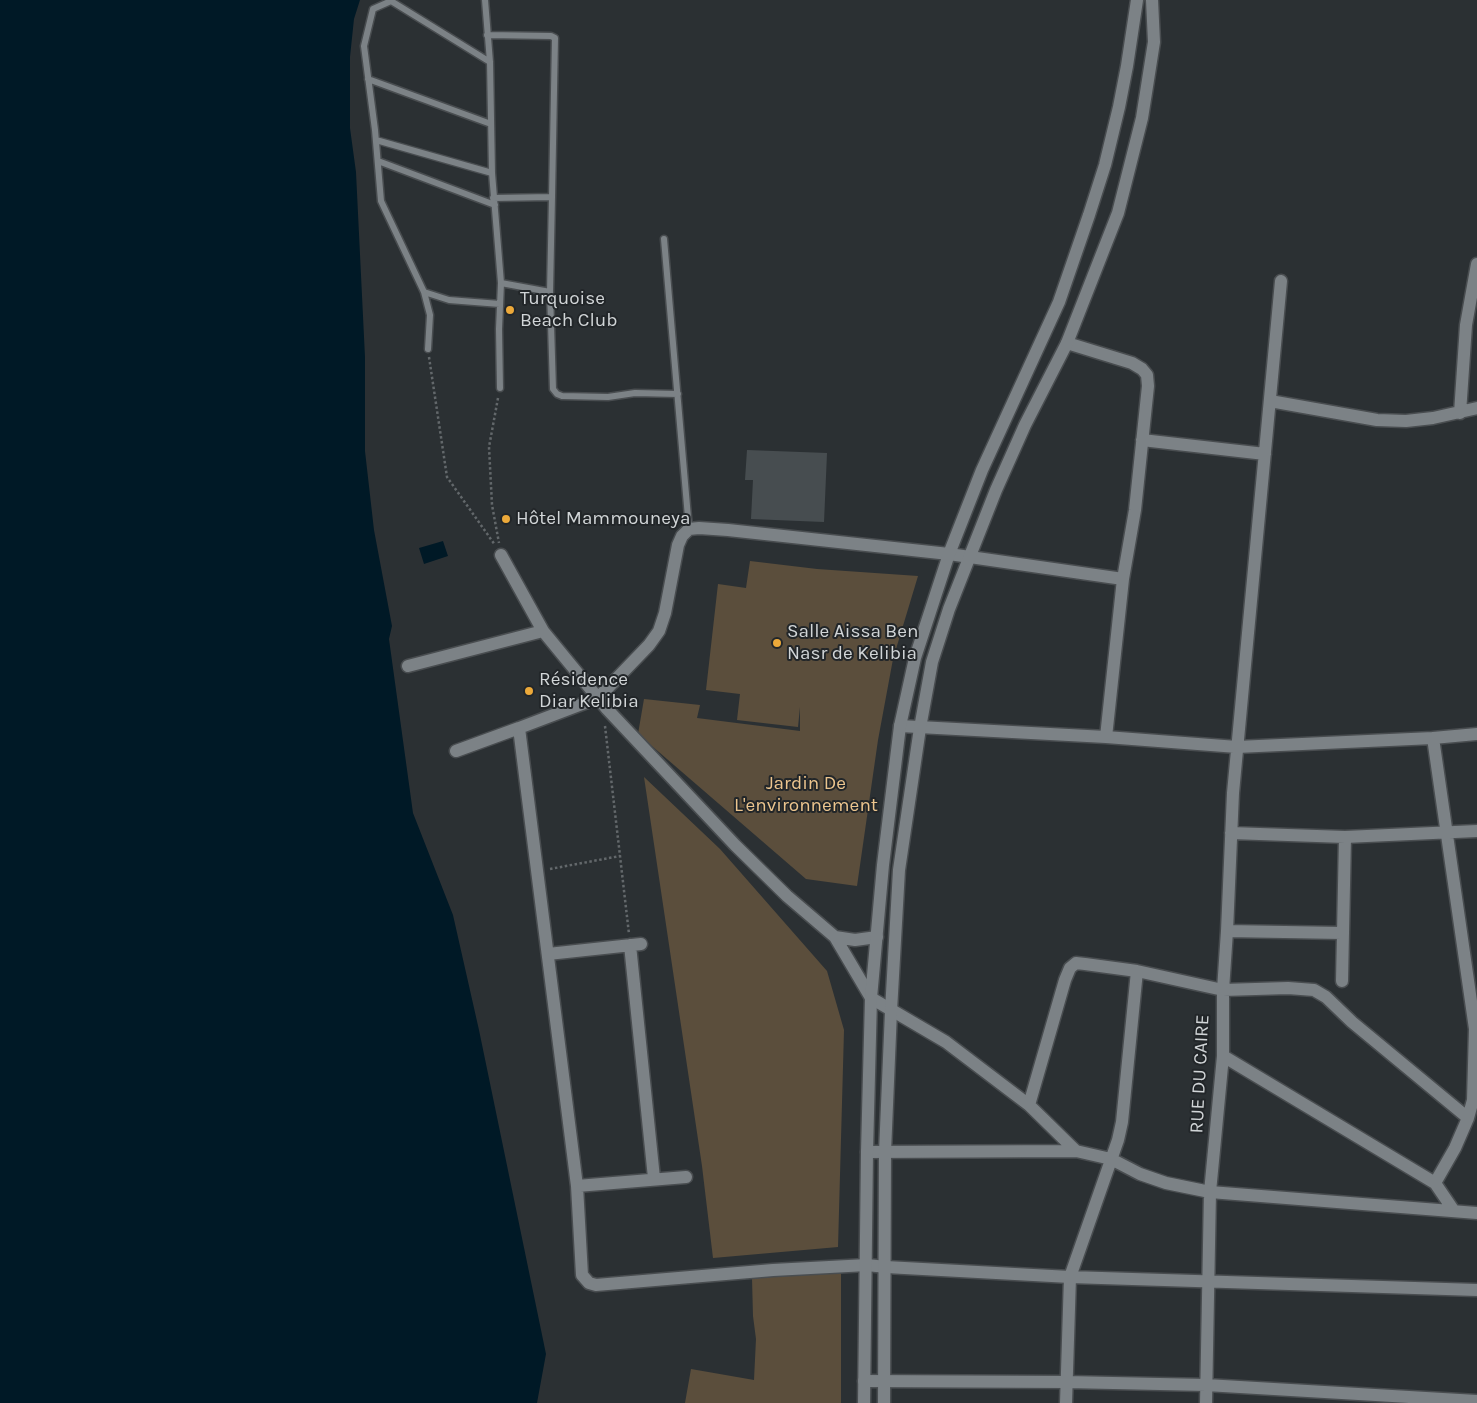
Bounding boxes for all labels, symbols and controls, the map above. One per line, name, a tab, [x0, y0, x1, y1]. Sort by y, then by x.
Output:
place label: Turquoise Beach Club	[520, 288, 618, 332]
marker: Turquoise Beach Club	[504, 304, 516, 316]
place label: Hôtel Mammouneya	[516, 508, 690, 530]
marker: Hôtel Mammouneya	[500, 513, 512, 525]
place label: Salle Aissa Ben Nasr de Kelibia	[787, 621, 918, 665]
marker: Salle Aissa Ben Nasr de Kelibia	[771, 637, 783, 649]
place label: Résidence Diar Kelibia	[539, 669, 639, 713]
marker: Résidence Diar Kelibia	[523, 685, 535, 697]
park label: Jardin De L'environnement	[734, 773, 878, 817]
street label: RUE DU CAIRE	[1186, 1014, 1214, 1134]

